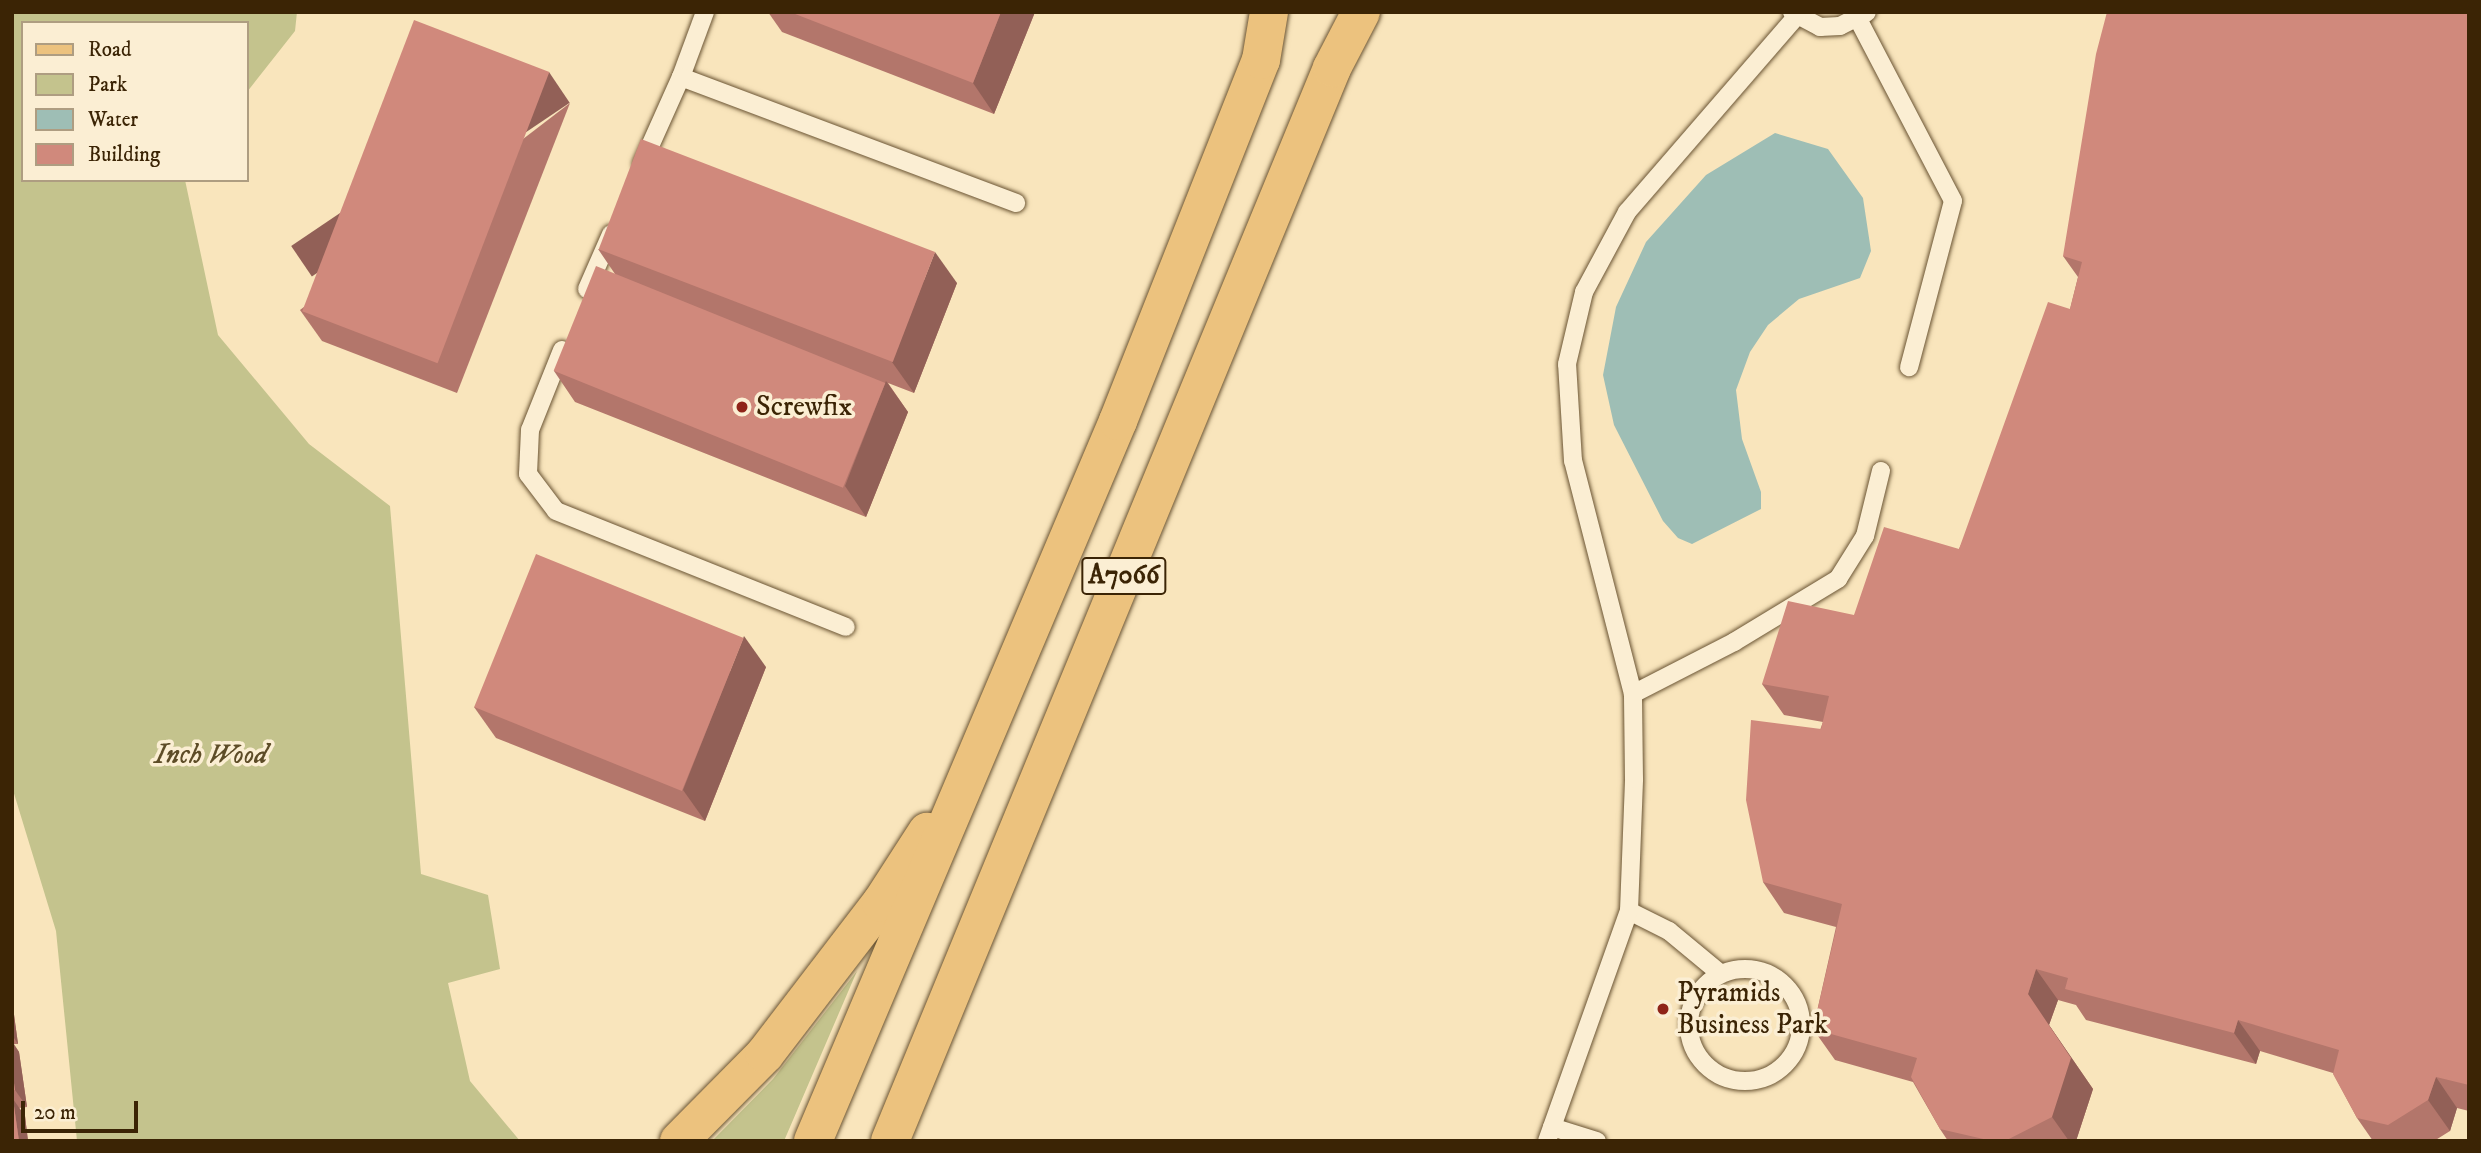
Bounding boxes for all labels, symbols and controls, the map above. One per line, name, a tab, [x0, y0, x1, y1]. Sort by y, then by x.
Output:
legend	[21, 21, 248, 182]
text: Road	[88, 37, 132, 63]
text: Park	[88, 72, 127, 98]
text: Water	[88, 107, 138, 133]
text: Building	[88, 142, 160, 168]
place label: Screwfix	[756, 390, 852, 424]
marker: Screwfix	[734, 399, 750, 415]
road number: A7066	[1080, 554, 1168, 598]
park label: Inch Wood	[155, 738, 267, 772]
place label: Pyramids Business Park	[1677, 976, 1828, 1042]
marker: Pyramids Business Park	[1655, 1001, 1671, 1017]
scale bar	[24, 1086, 142, 1130]
text: 20 m	[34, 1100, 76, 1126]

